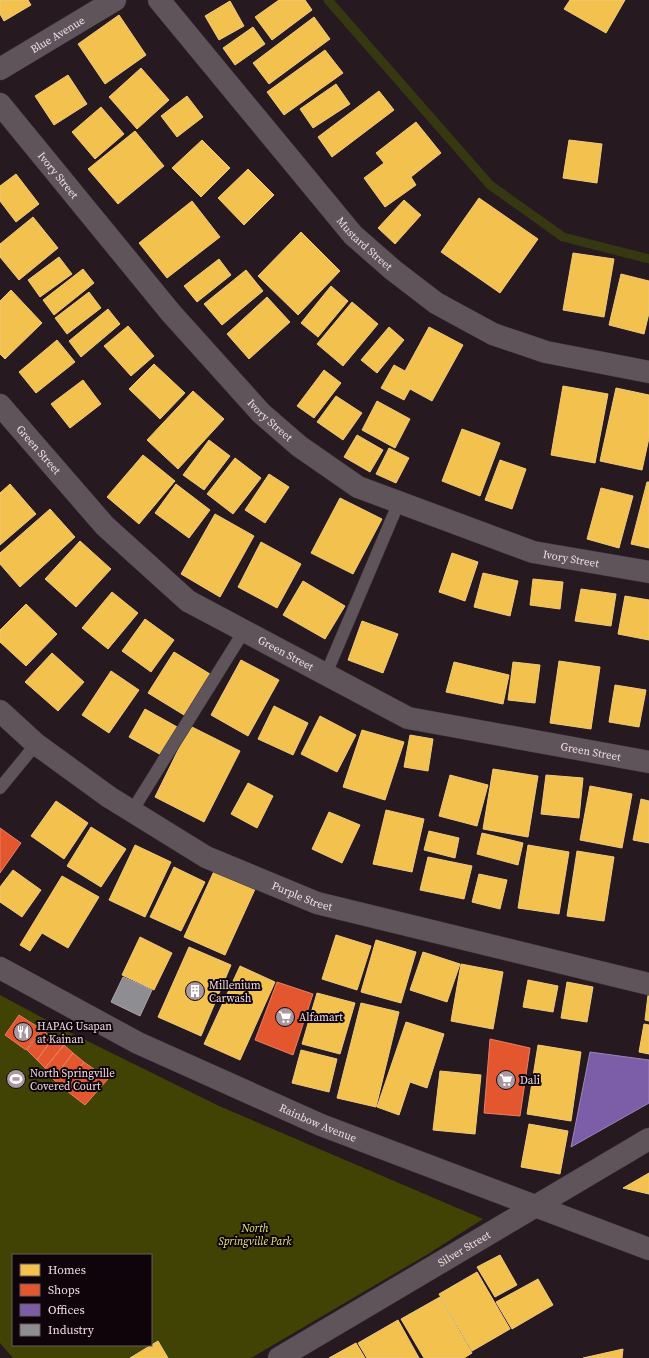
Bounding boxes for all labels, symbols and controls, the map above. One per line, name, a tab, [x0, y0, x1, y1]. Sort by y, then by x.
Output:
street label: Blue Avenue	[28, 12, 88, 57]
street label: Ivory Street	[35, 149, 82, 202]
street label: Mustard Street	[333, 214, 396, 274]
street label: Ivory Street	[244, 395, 296, 445]
street label: Green Street	[13, 422, 65, 478]
street label: Ivory Street	[542, 546, 601, 571]
street label: Green Street	[255, 632, 317, 674]
street label: Green Street	[559, 739, 623, 764]
street label: Purple Street	[270, 878, 334, 914]
place label: Millenium Carwash	[209, 978, 261, 1006]
building icon: Millenium Carwash	[184, 980, 206, 1002]
supermarket icon: Alfamart	[274, 1006, 296, 1028]
place label: Alfamart	[299, 1010, 343, 1025]
place label: HAPAG Usapan at Kainan	[37, 1019, 112, 1047]
restaurant icon: HAPAG Usapan at Kainan	[12, 1021, 34, 1043]
place label: North Springville Covered Court	[30, 1066, 115, 1094]
sports icon: North Springville Covered Court	[5, 1068, 27, 1090]
supermarket icon: Dali	[495, 1069, 517, 1091]
place label: Dali	[520, 1073, 540, 1088]
street label: Rainbow Avenue	[277, 1100, 359, 1145]
park label: North Springville Park	[218, 1221, 292, 1249]
street label: Silver Street	[435, 1227, 493, 1270]
legend	[12, 1254, 152, 1346]
text: Homes	[48, 1262, 86, 1278]
text: Shops	[48, 1282, 80, 1298]
text: Offices	[48, 1302, 85, 1318]
text: Industry	[48, 1322, 95, 1338]

